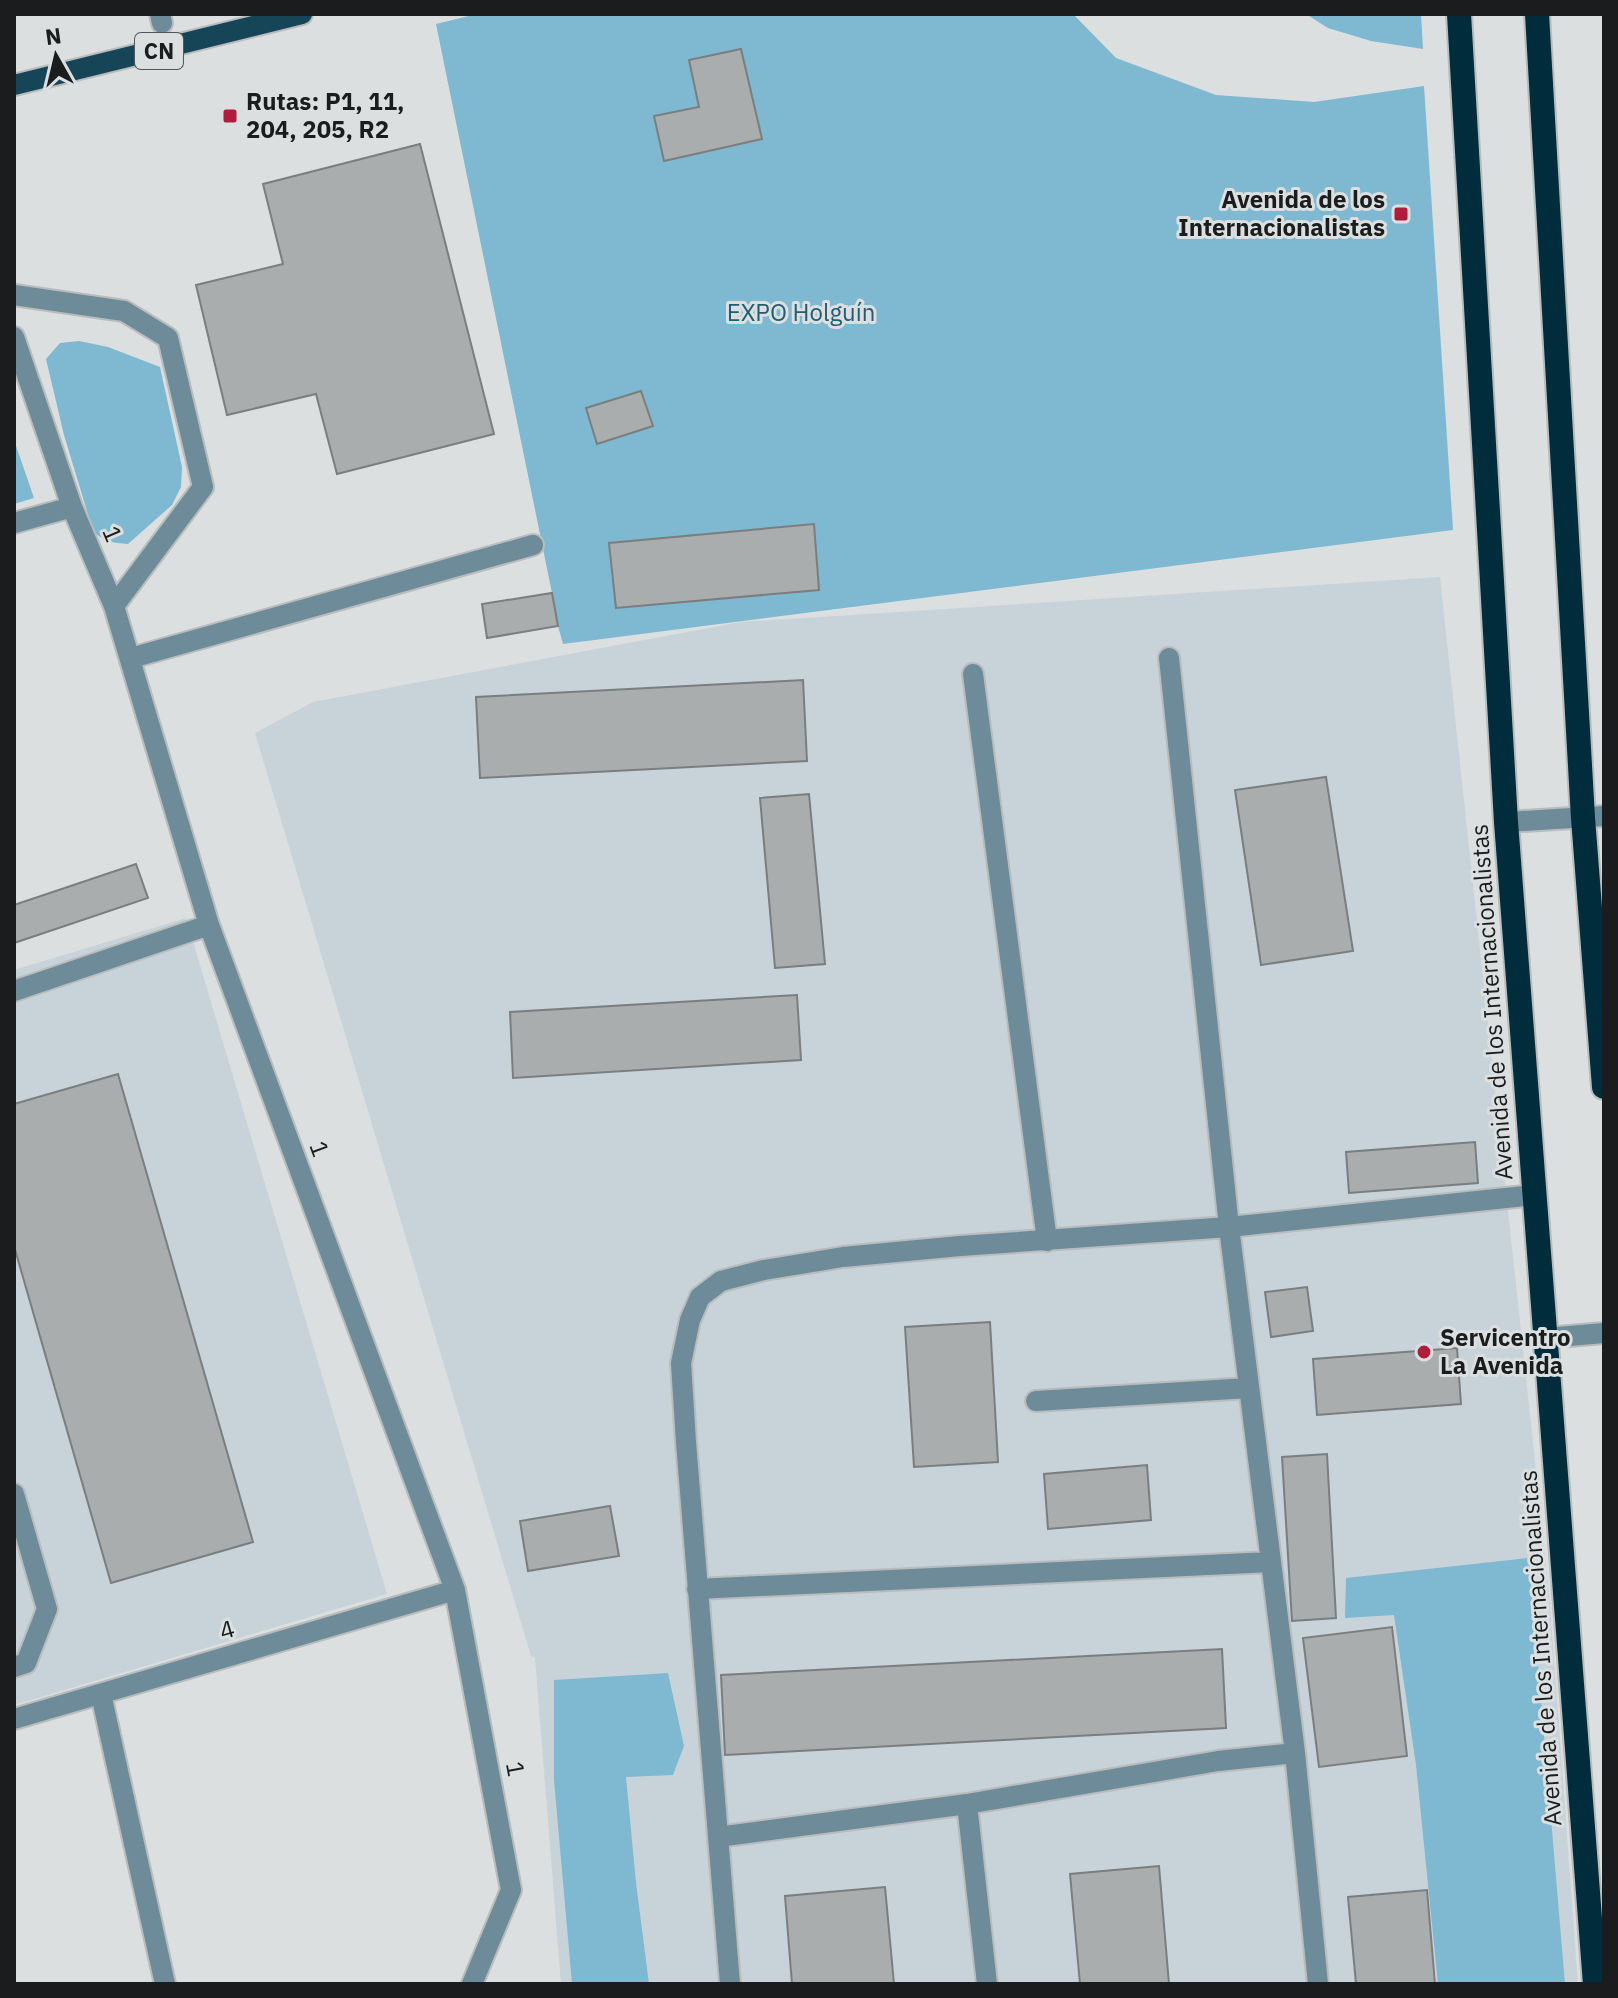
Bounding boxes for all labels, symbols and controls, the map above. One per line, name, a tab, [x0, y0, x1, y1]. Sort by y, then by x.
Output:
north arrow	[16, 16, 96, 96]
text: N	[43, 20, 63, 51]
road number: CN	[135, 33, 183, 69]
place label: Rutas: P1, 11, 204, 205, R2	[246, 85, 405, 145]
marker: Rutas: P1, 11, 204, 205, R2	[221, 107, 239, 125]
place label: Avenida de los Internacionalistas	[1178, 183, 1385, 243]
marker: Avenida de los Internacionalistas	[1392, 205, 1410, 223]
park label: EXPO Holguín	[727, 296, 875, 328]
street label: 1	[95, 521, 130, 546]
street label: Avenida de los Internacionalistas	[1463, 823, 1519, 1181]
street label: 1	[302, 1136, 337, 1161]
place label: Servicentro La Avenida	[1440, 1321, 1571, 1381]
marker: Servicentro La Avenida	[1415, 1343, 1433, 1361]
street label: Avenida de los Internacionalistas	[1512, 1469, 1568, 1827]
street label: 4	[215, 1612, 238, 1646]
street label: 1	[499, 1759, 533, 1779]

